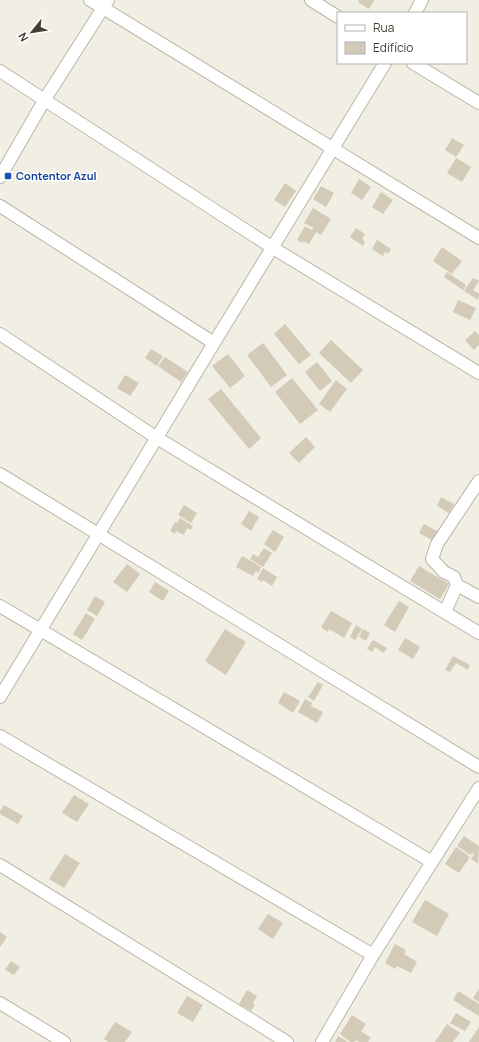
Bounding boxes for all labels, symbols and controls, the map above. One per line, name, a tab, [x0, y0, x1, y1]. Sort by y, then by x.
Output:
north arrow	[12, 12, 52, 52]
legend	[337, 12, 467, 64]
text: Rua	[373, 19, 394, 36]
text: N	[14, 30, 31, 44]
text: Edifício	[373, 39, 413, 56]
place label: Contentor Azul	[16, 168, 97, 183]
marker: Contentor Azul	[3, 171, 13, 181]

